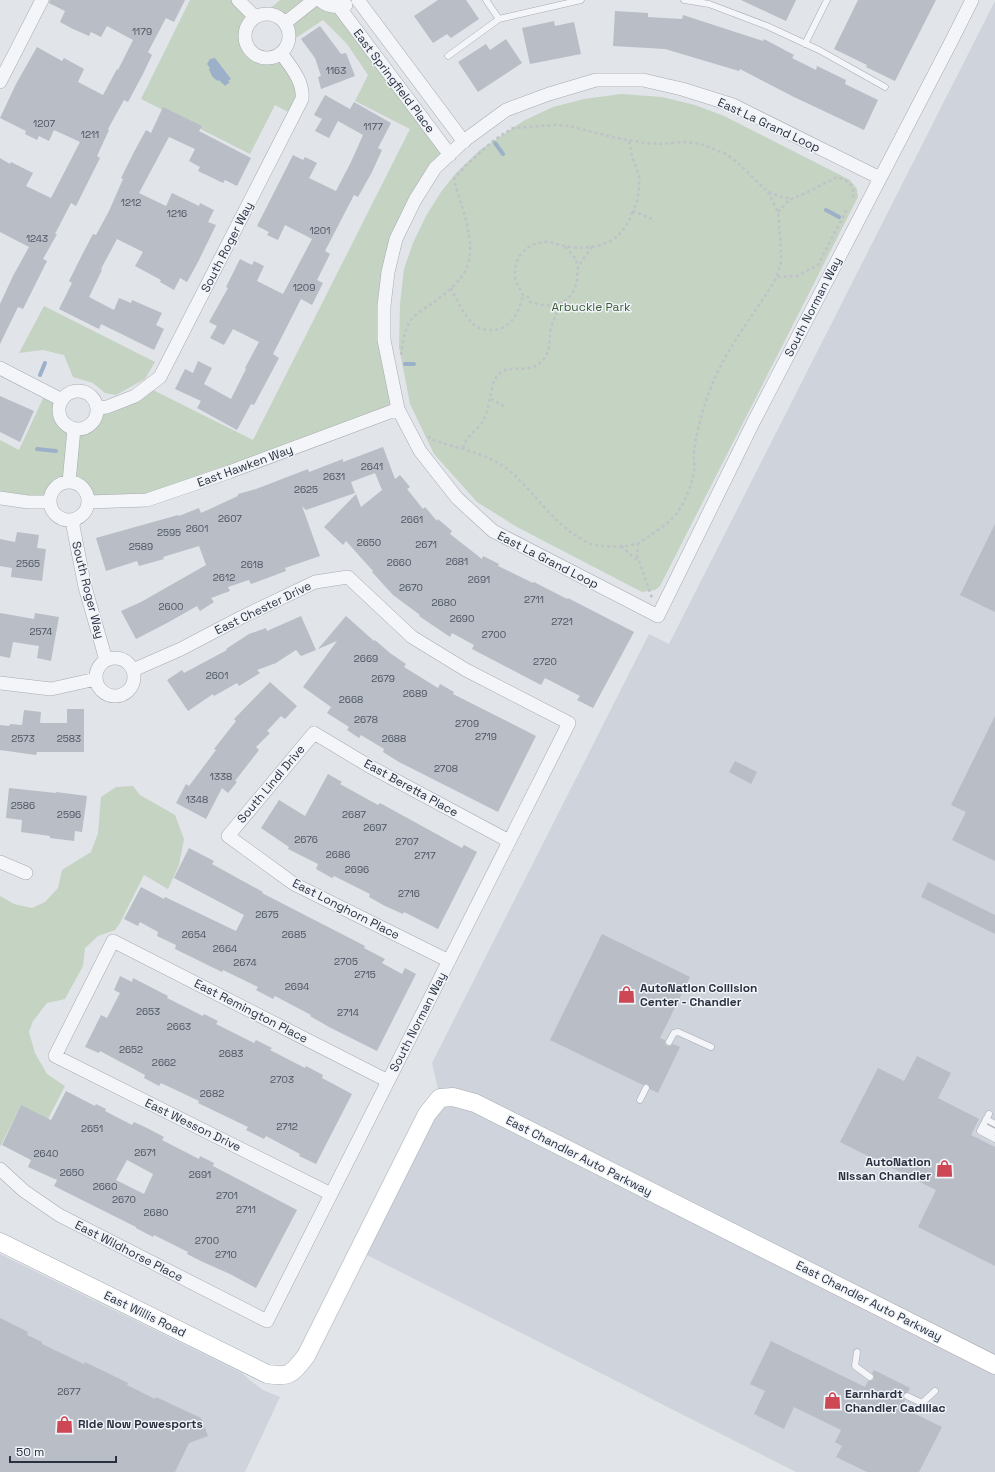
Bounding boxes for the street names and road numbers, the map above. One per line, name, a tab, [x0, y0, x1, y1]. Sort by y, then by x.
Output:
street label: East Springfield Place	[350, 26, 438, 136]
street label: East La Grand Loop	[715, 94, 823, 156]
street label: South Roger Way	[197, 199, 257, 295]
street label: South Norman Way	[781, 254, 845, 360]
street label: East Hawken Way	[195, 441, 295, 491]
street label: East La Grand Loop	[495, 528, 601, 593]
street label: South Roger Way	[68, 540, 108, 640]
street label: East Chester Drive	[212, 578, 314, 638]
street label: South Lindl Drive	[234, 742, 308, 826]
street label: East Beretta Place	[361, 755, 461, 821]
street label: East Longhorn Place	[290, 875, 402, 943]
street label: South Norman Way	[386, 969, 450, 1075]
street label: East Remington Place	[191, 975, 311, 1047]
street label: East Wesson Drive	[142, 1095, 244, 1155]
street label: East Chandler Auto Parkway	[503, 1112, 655, 1200]
street label: East Wildhorse Place	[72, 1217, 186, 1285]
street label: East Chandler Auto Parkway	[793, 1257, 945, 1345]
street label: East Willis Road	[101, 1287, 189, 1341]

